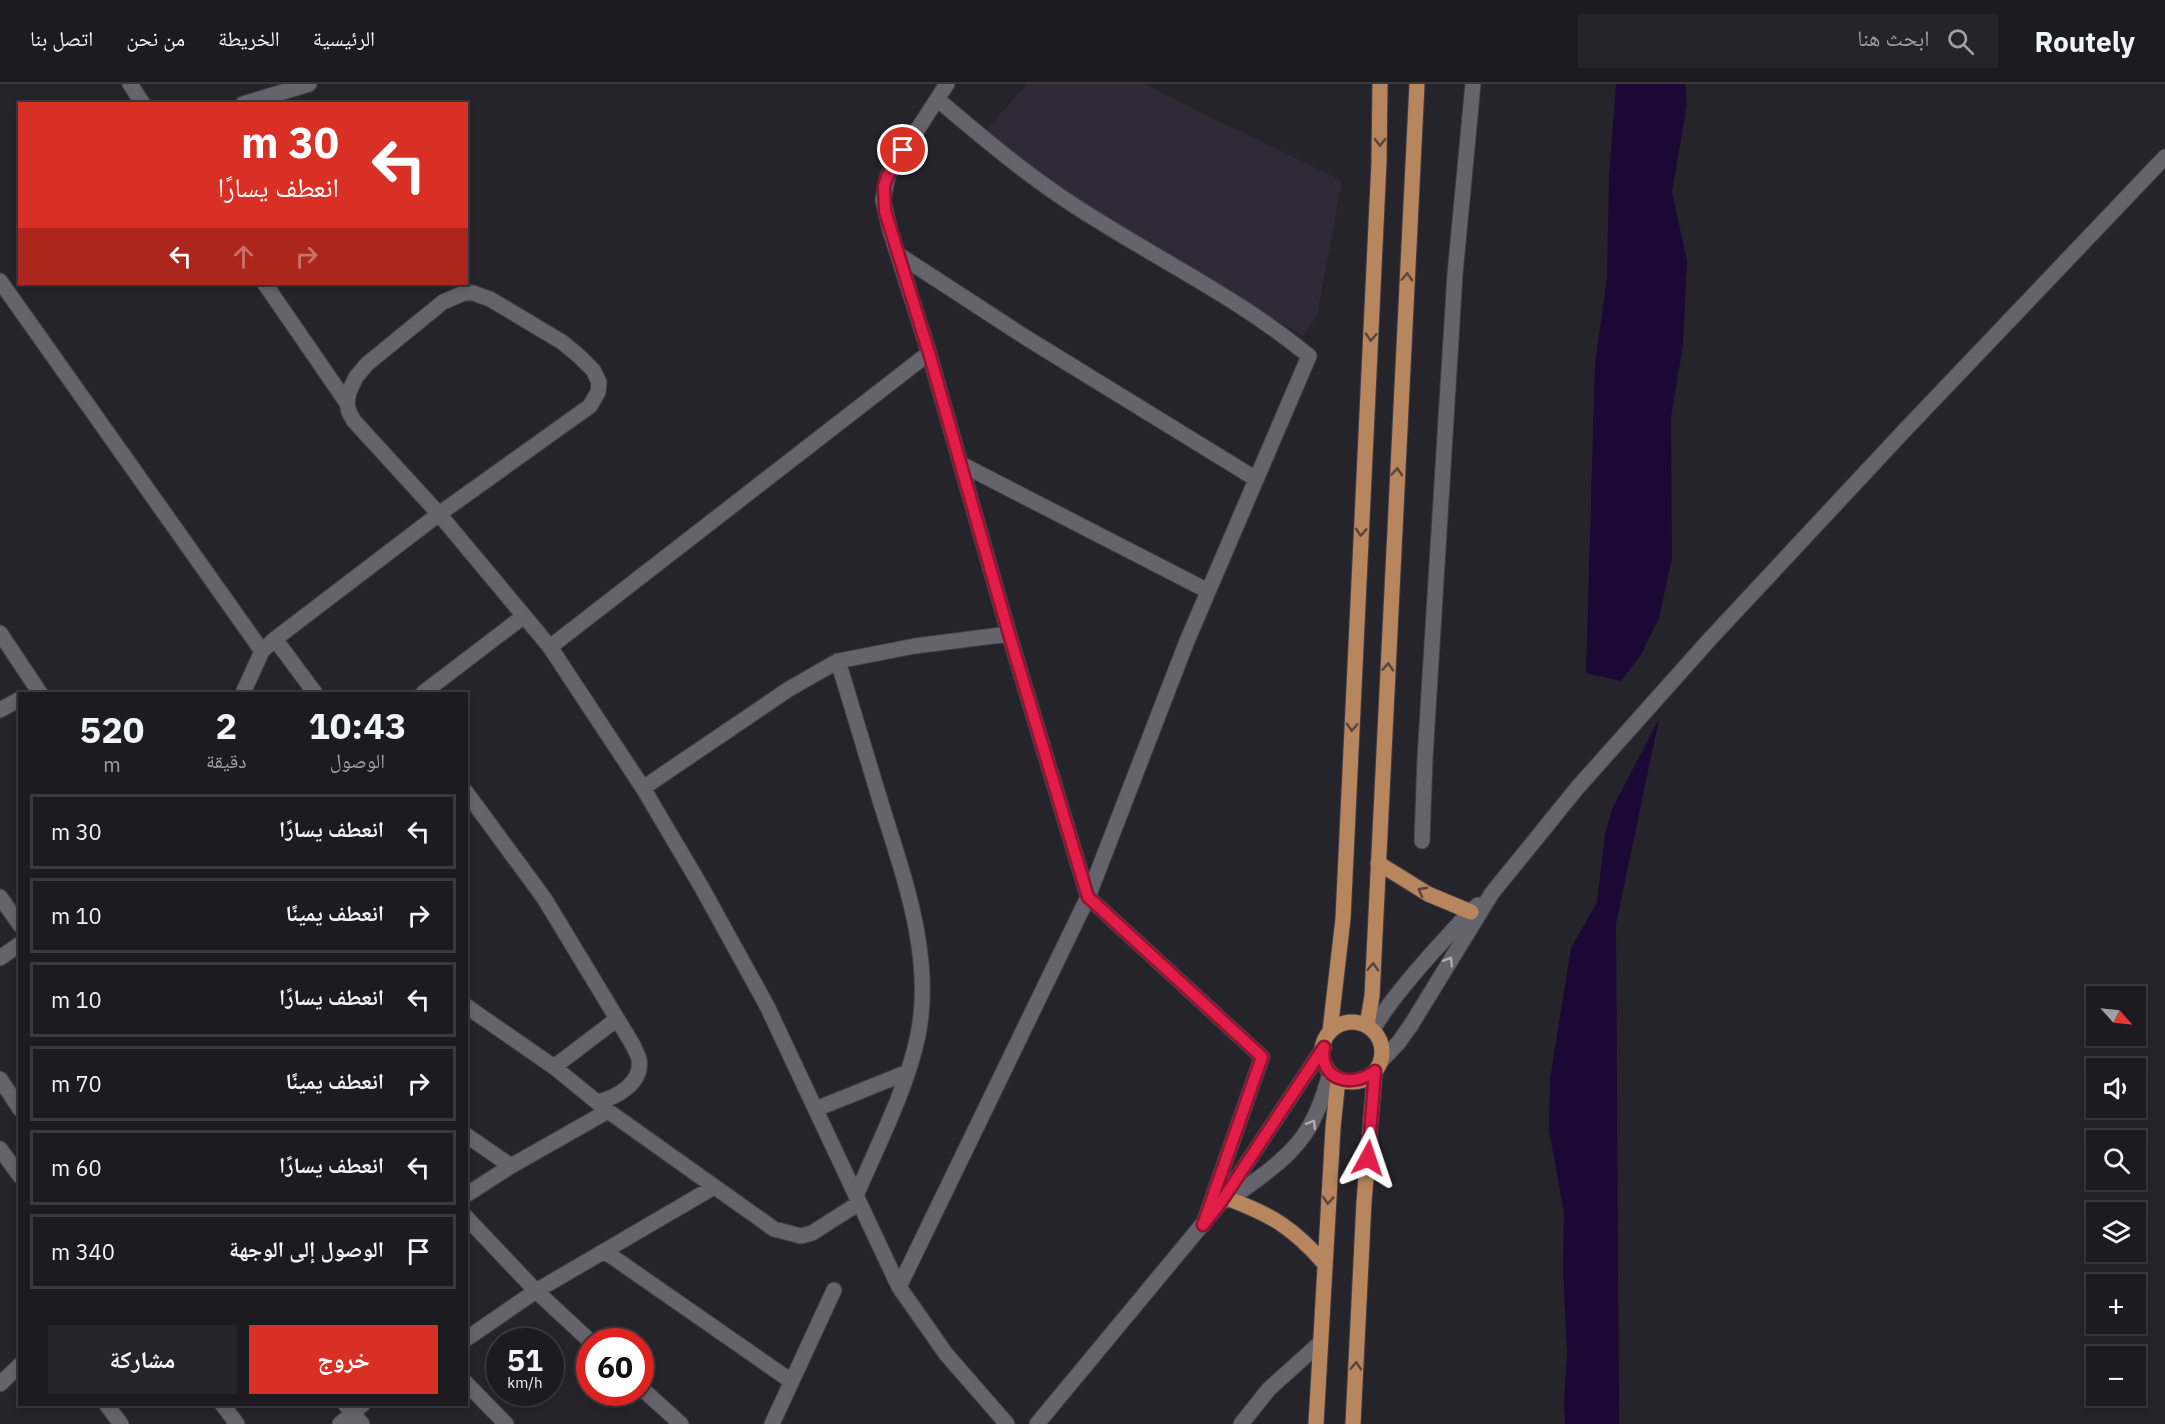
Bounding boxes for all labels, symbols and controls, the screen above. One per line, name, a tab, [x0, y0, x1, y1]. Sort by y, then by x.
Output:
search box	[1578, 14, 1998, 68]
text: ابحث هنا	[1857, 23, 1929, 52]
text: Routely	[2034, 23, 2135, 60]
text: اتصل بنا	[30, 24, 93, 52]
text: من نحن	[126, 24, 185, 52]
text: الخريطة	[218, 24, 280, 52]
text: الرئيسية	[313, 24, 375, 52]
icon: search	[1944, 25, 1977, 58]
text: 30 m	[241, 115, 339, 170]
pin	[877, 124, 928, 175]
icon: left	[360, 126, 438, 204]
icon: arrive	[886, 133, 919, 166]
one-way arrow	[1374, 138, 1386, 147]
text: انعطف يسارًا	[218, 169, 339, 204]
icon: left	[164, 240, 197, 273]
icon: ahead	[227, 240, 260, 273]
icon: right	[290, 240, 323, 273]
one-way arrow	[1401, 273, 1414, 282]
one-way arrow	[1364, 333, 1377, 342]
one-way arrow	[1391, 468, 1404, 477]
one-way arrow	[1355, 528, 1368, 537]
one-way arrow	[1381, 662, 1394, 671]
text: 2	[215, 702, 237, 749]
text: 10:43	[308, 702, 406, 749]
text: 520	[80, 706, 144, 753]
one-way arrow	[1346, 722, 1359, 731]
text: دقيقة	[206, 747, 247, 774]
text: الوصول	[330, 747, 385, 774]
text: m	[103, 751, 121, 778]
text: انعطف يسارًا	[279, 814, 384, 843]
icon: left	[402, 815, 435, 848]
text: 30 m	[51, 817, 102, 846]
one-way arrow	[1418, 887, 1429, 898]
text: انعطف يمينًا	[286, 898, 384, 927]
icon: right	[402, 899, 435, 932]
text: 10 m	[51, 901, 102, 930]
one-way arrow	[1442, 957, 1454, 967]
one-way arrow	[1367, 962, 1380, 971]
text: انعطف يسارًا	[279, 982, 384, 1011]
icon: left	[402, 983, 435, 1016]
text: 10 m	[51, 985, 102, 1014]
north arrow	[2086, 986, 2146, 1046]
map controls	[2086, 986, 2146, 1406]
button: sound	[2086, 1058, 2146, 1118]
text: انعطف يمينًا	[286, 1066, 384, 1095]
icon: right	[402, 1067, 435, 1100]
text: 70 m	[51, 1069, 102, 1098]
one-way arrow	[1305, 1120, 1316, 1130]
position arrow	[1336, 1126, 1400, 1190]
button: search	[2086, 1130, 2146, 1190]
text: انعطف يسارًا	[279, 1150, 384, 1179]
icon: left	[402, 1151, 435, 1184]
text: 60 m	[51, 1153, 102, 1182]
one-way arrow	[1322, 1196, 1335, 1205]
button: layers	[2086, 1202, 2146, 1262]
text: الوصول إلى الوجهة	[229, 1234, 384, 1263]
icon: arrive	[402, 1235, 435, 1268]
text: 340 m	[51, 1237, 115, 1266]
button: +	[2086, 1274, 2146, 1334]
button: مشاركة	[48, 1325, 237, 1394]
button: خروج	[249, 1325, 438, 1394]
speed limit sign: 60	[576, 1328, 654, 1406]
text: 51	[507, 1340, 543, 1379]
button: −	[2086, 1346, 2146, 1406]
one-way arrow	[1349, 1361, 1362, 1370]
text: km/h	[507, 1373, 543, 1392]

